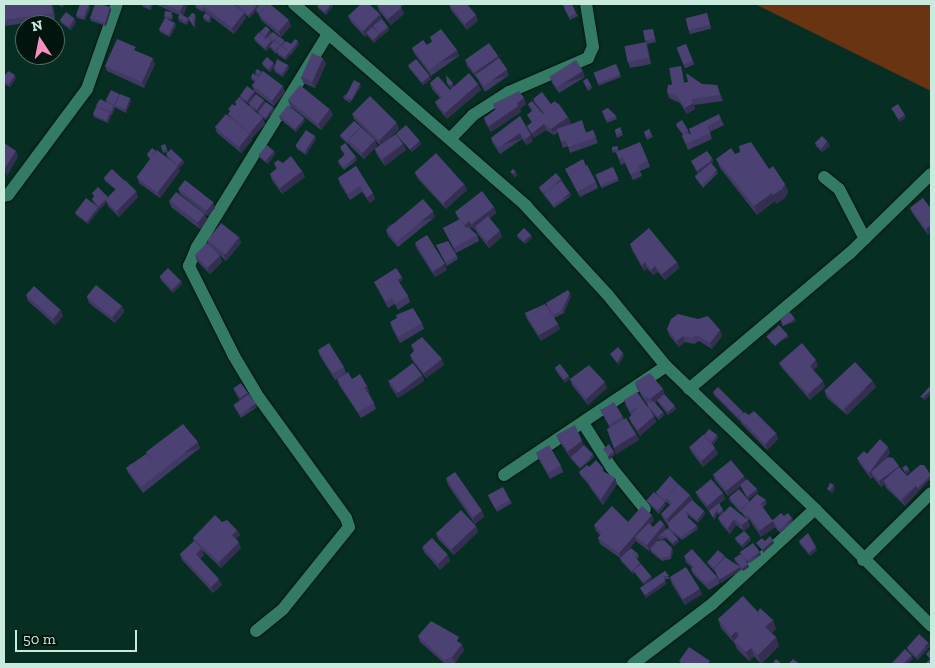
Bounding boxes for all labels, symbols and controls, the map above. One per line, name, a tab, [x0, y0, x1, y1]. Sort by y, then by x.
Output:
north arrow	[15, 15, 65, 65]
text: N	[30, 16, 44, 35]
scale bar	[18, 620, 140, 652]
text: 50 m	[23, 630, 56, 648]

